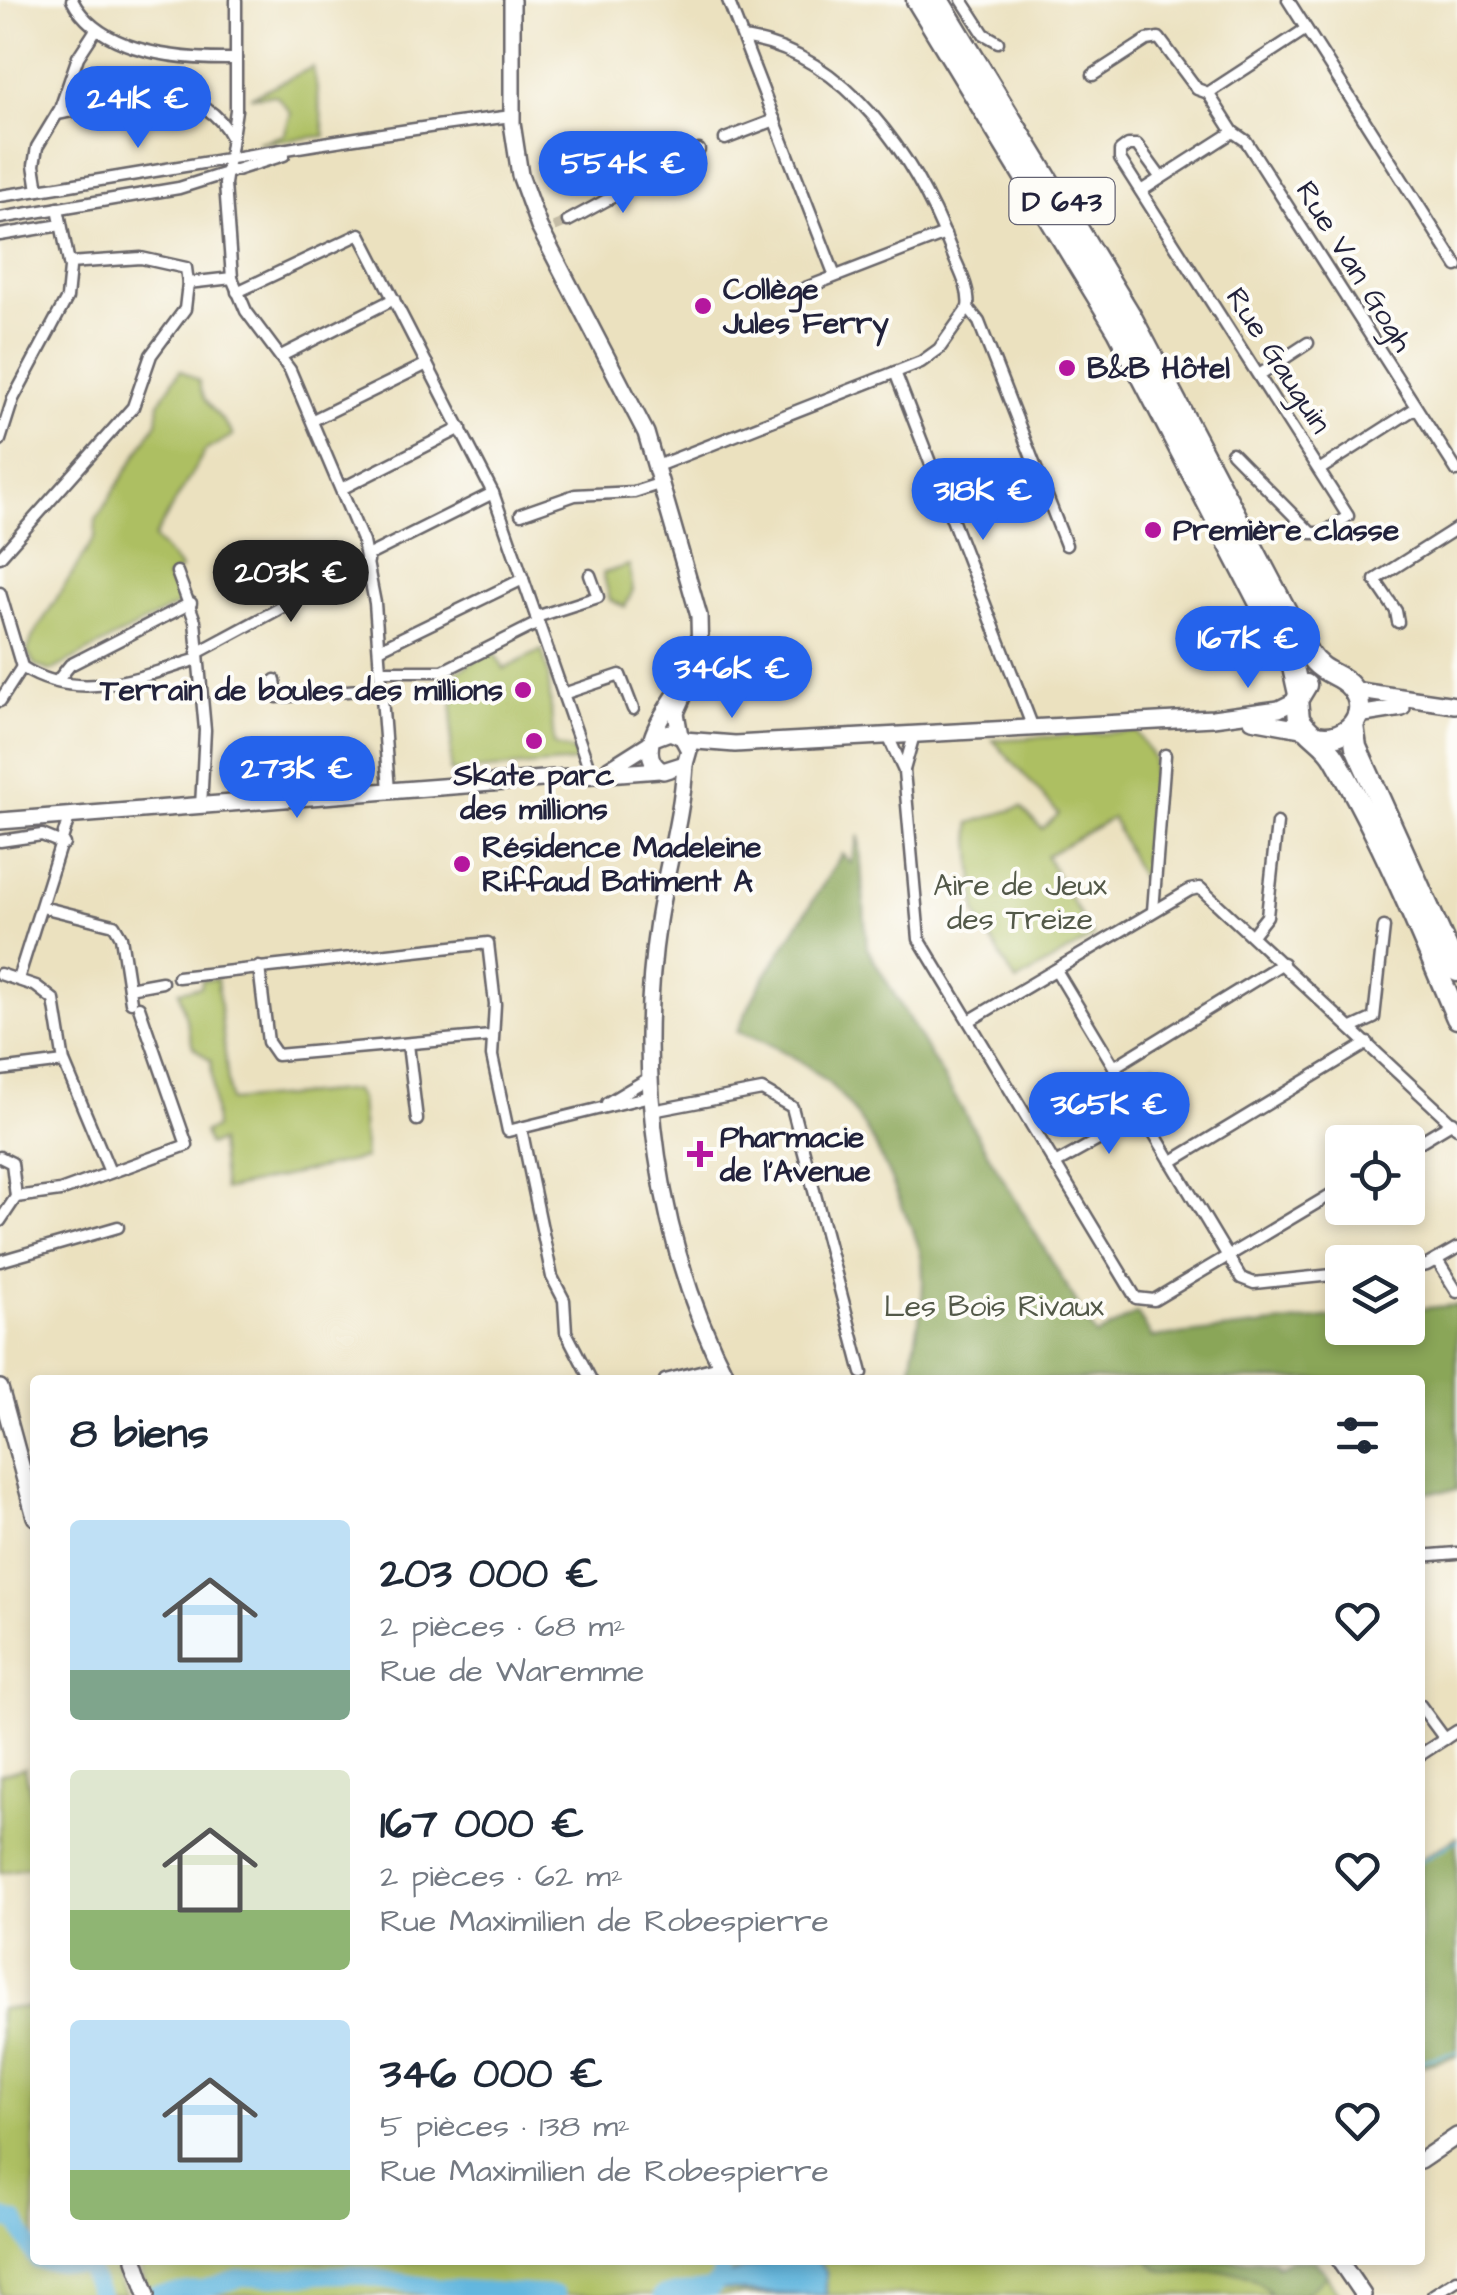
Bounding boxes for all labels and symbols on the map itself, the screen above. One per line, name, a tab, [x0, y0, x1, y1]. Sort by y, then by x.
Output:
pin: 241K €	[57, 66, 219, 151]
pin: 554K €	[542, 131, 704, 216]
street label: Rue Van Gogh	[1284, 173, 1423, 361]
road number: D 643	[1010, 178, 1114, 224]
place label: Collège Jules Ferry	[722, 269, 889, 347]
street label: Rue Gauguin	[1214, 279, 1341, 442]
marker: Collège Jules Ferry	[692, 295, 714, 317]
place label: B&B Hôtel	[1087, 348, 1230, 390]
marker: B&B Hôtel	[1056, 357, 1078, 379]
pin: 318K €	[902, 458, 1064, 543]
place label: Première classe	[1173, 510, 1399, 552]
marker: Première classe	[1142, 519, 1164, 541]
pin: 203K €	[210, 540, 372, 625]
pin: 167K €	[1167, 606, 1329, 691]
pin: 346K €	[651, 636, 813, 721]
place label: Terrain de boules des millions	[99, 670, 503, 712]
marker: Terrain de boules des millions	[512, 679, 534, 701]
marker: Skate parc des millions	[523, 730, 545, 752]
pin: 273K €	[216, 736, 378, 821]
place label: Skate parc des millions	[453, 755, 614, 831]
place label: Résidence Madeleine Riffaud Batiment A	[482, 827, 761, 903]
marker: Résidence Madeleine Riffaud Batiment A	[451, 853, 473, 875]
park label: Aire de Jeux des Treize	[933, 865, 1108, 941]
pin: 365K €	[1028, 1072, 1190, 1157]
place label: Pharmacie de l'Avenue	[719, 1117, 871, 1193]
marker: Pharmacie de l'Avenue	[689, 1143, 711, 1165]
park label: Les Bois Rivaux	[884, 1286, 1105, 1328]

